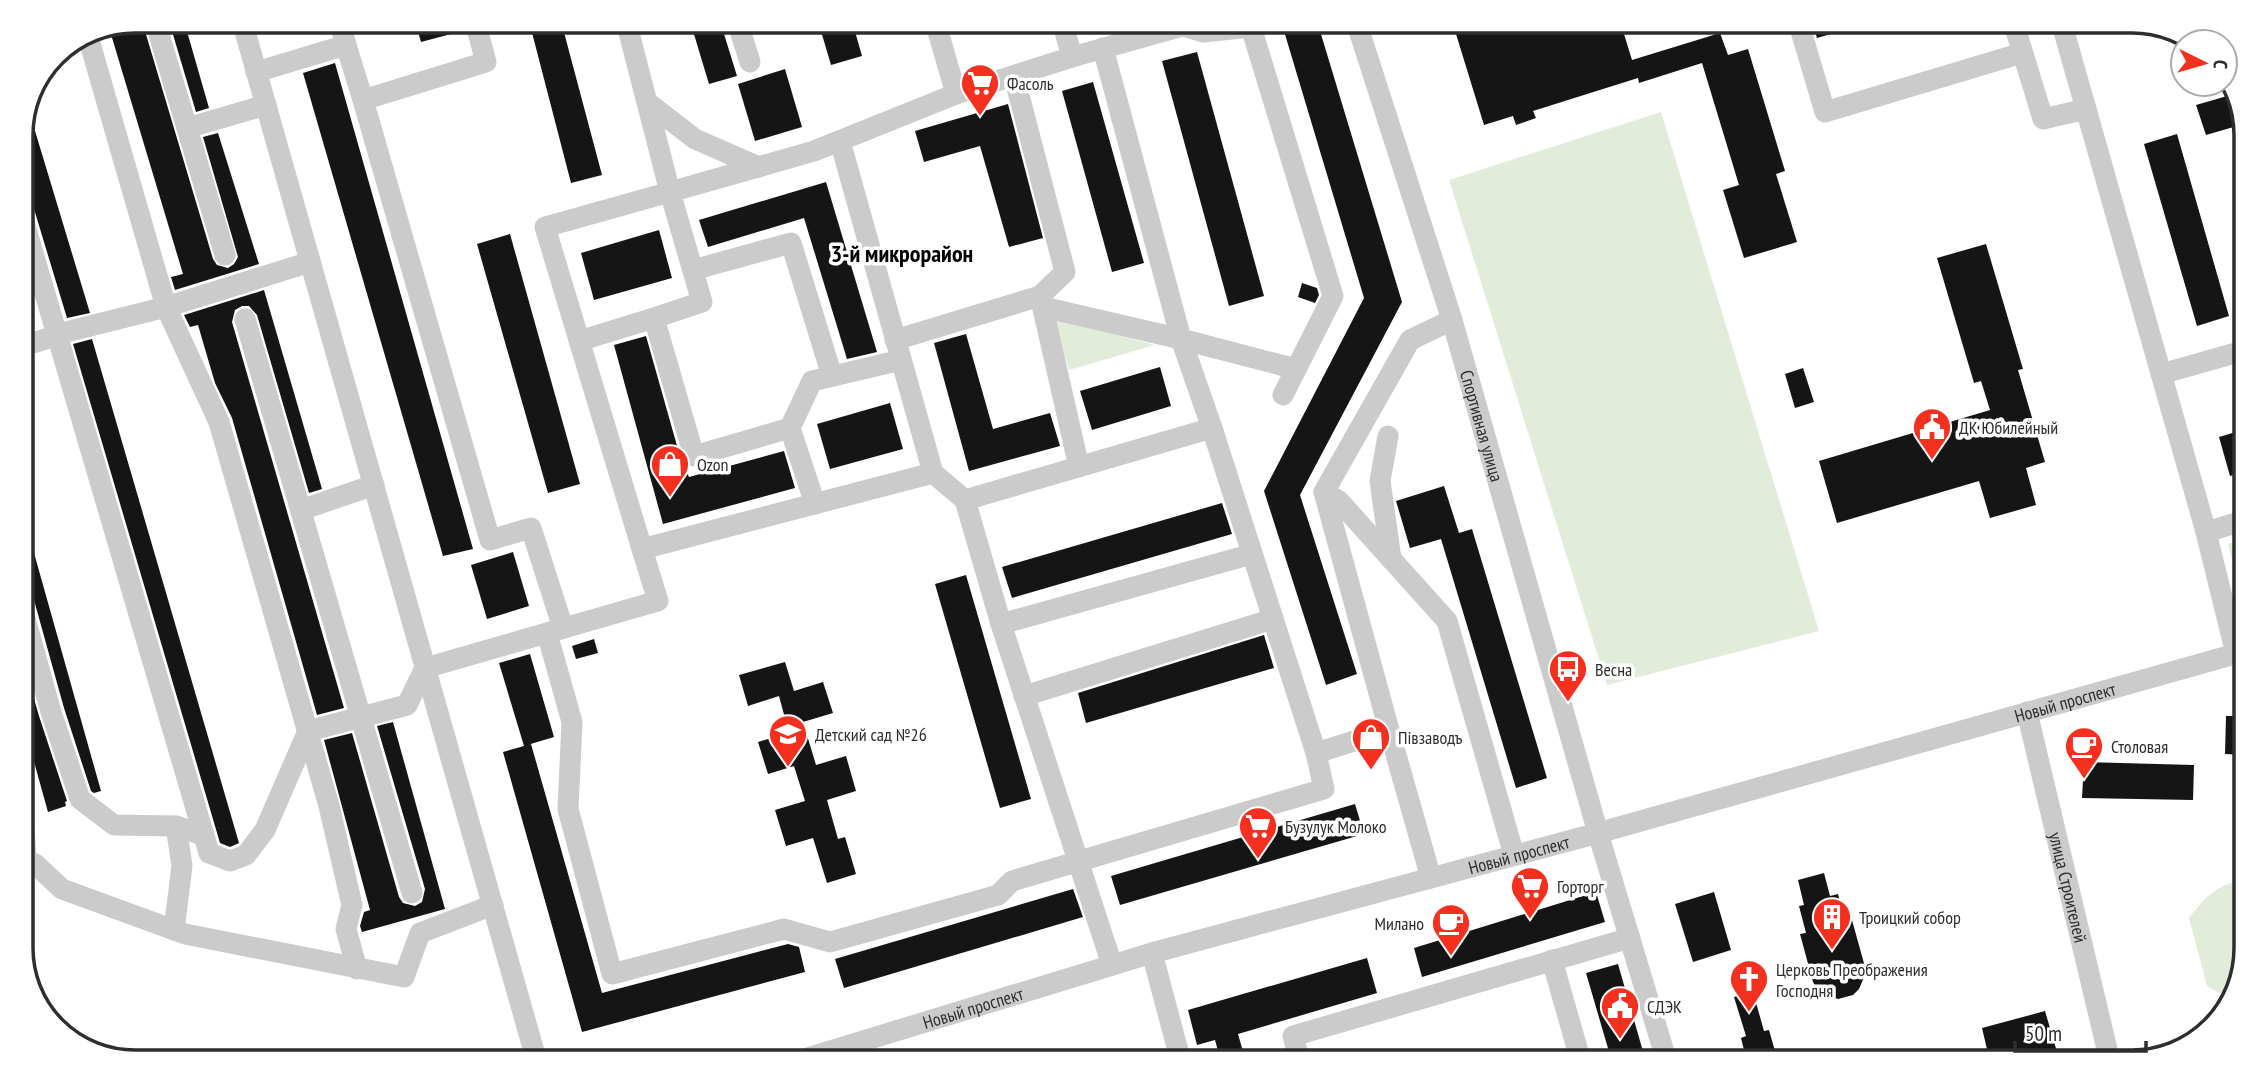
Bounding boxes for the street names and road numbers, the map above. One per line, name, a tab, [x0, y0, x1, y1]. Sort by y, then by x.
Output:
street label: Спортивная улица	[1455, 367, 1509, 484]
street label: Новый проспект	[2012, 677, 2118, 727]
street label: Новый проспект	[1466, 830, 1572, 879]
street label: улица Строителей	[2044, 830, 2093, 945]
street label: Новый проспект	[920, 981, 1026, 1034]

